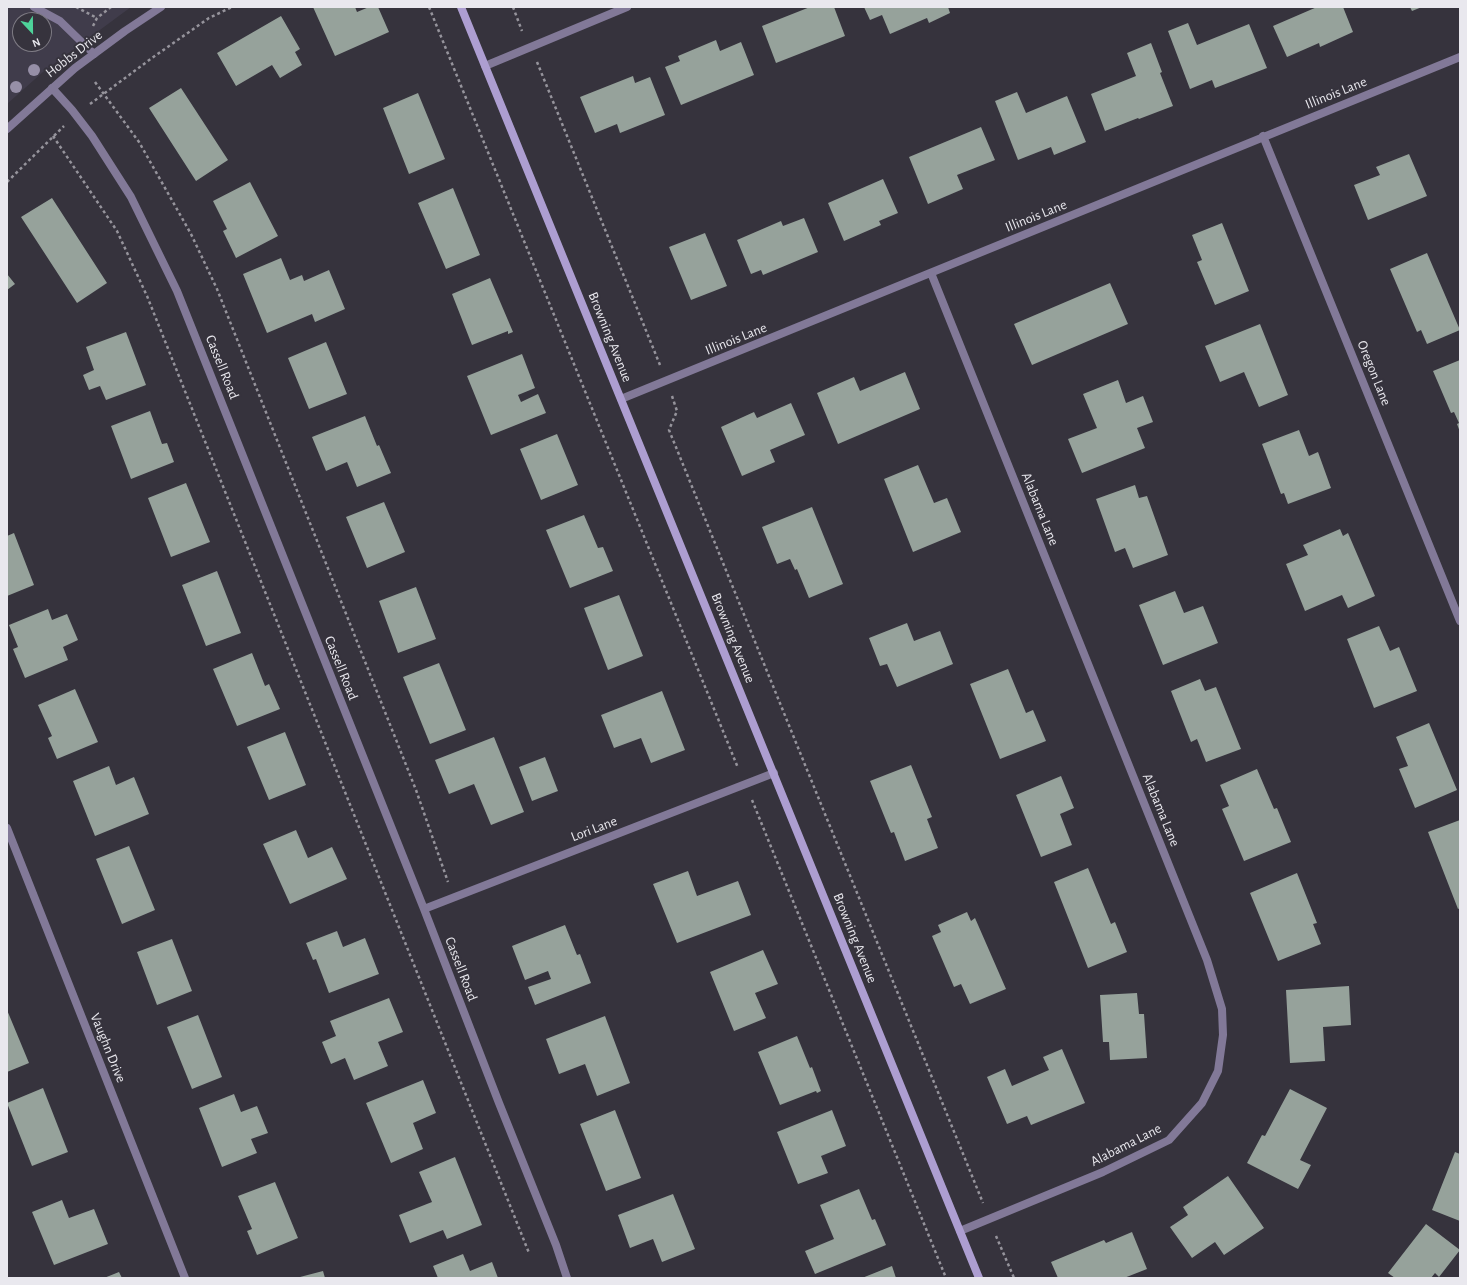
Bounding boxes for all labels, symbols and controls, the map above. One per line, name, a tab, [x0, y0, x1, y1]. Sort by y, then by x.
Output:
north arrow	[12, 12, 52, 52]
street label: Hobbs Drive	[42, 27, 106, 81]
text: N	[31, 36, 42, 49]
street label: Illinois Lane	[1303, 73, 1369, 113]
street label: Illinois Lane	[1003, 196, 1069, 236]
street label: Browning Avenue	[584, 289, 636, 385]
street label: Illinois Lane	[703, 319, 769, 359]
street label: Cassell Road	[202, 332, 242, 402]
street label: Oregon Lane	[1353, 338, 1395, 408]
street label: Alabama Lane	[1018, 470, 1062, 548]
street label: Browning Avenue	[707, 590, 759, 686]
street label: Cassell Road	[321, 633, 361, 703]
street label: Alabama Lane	[1139, 771, 1183, 849]
street label: Lori Lane	[568, 812, 620, 846]
street label: Browning Avenue	[829, 890, 881, 986]
street label: Cassell Road	[441, 934, 481, 1004]
street label: Vaughn Drive	[86, 1011, 130, 1085]
street label: Alabama Lane	[1088, 1120, 1164, 1170]

